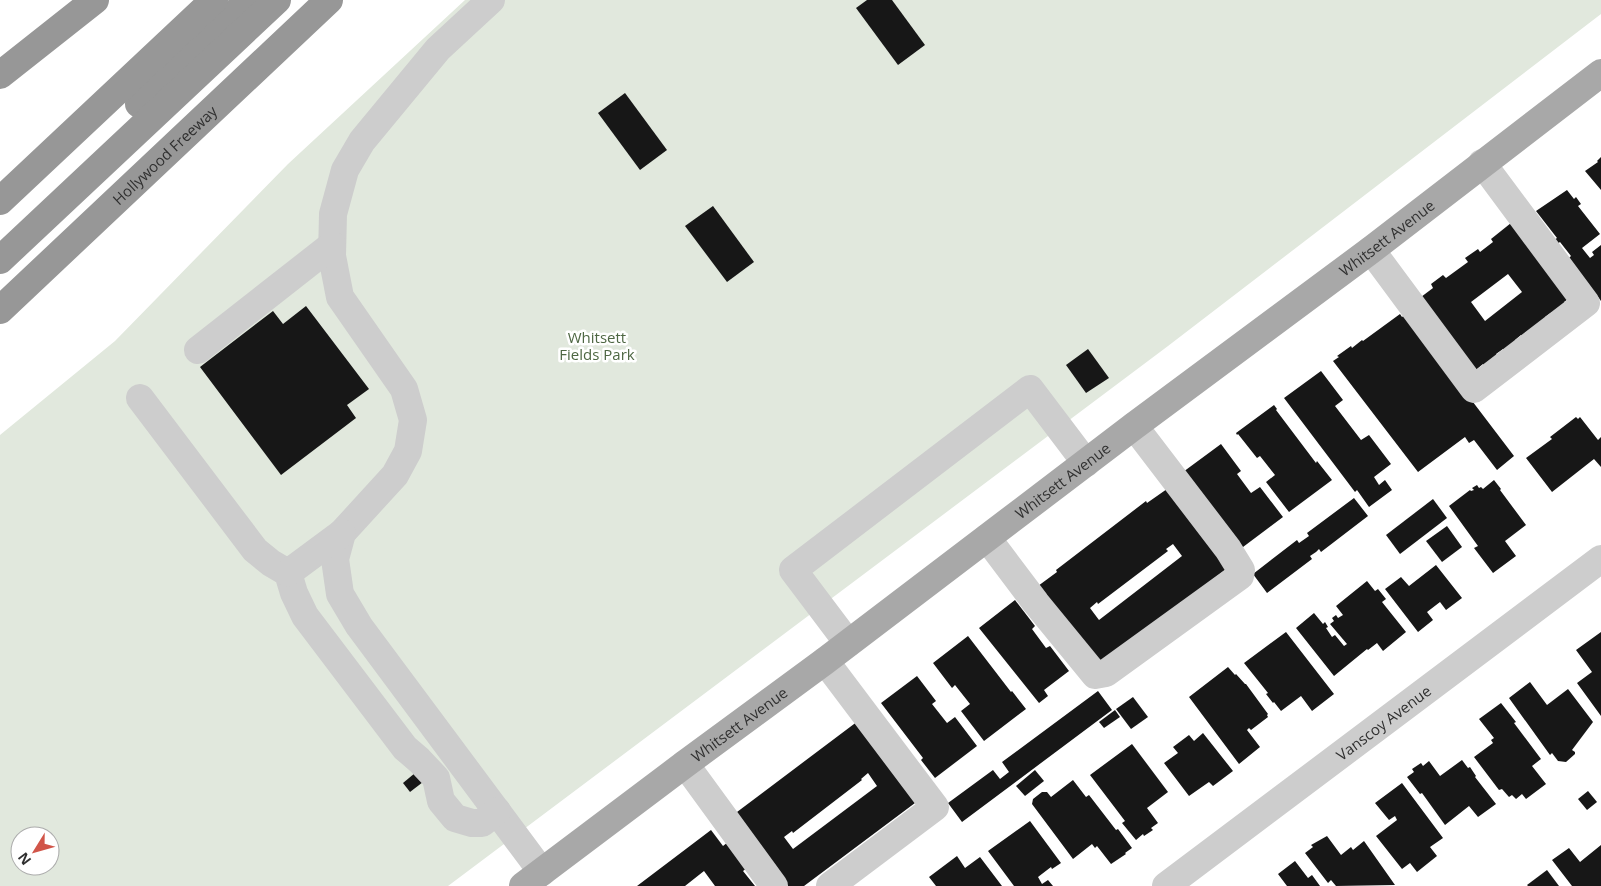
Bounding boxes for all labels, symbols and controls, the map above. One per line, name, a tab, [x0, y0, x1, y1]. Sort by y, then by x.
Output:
street label: Hollywood Freeway	[108, 101, 221, 209]
street label: Whitsett Avenue	[1335, 195, 1438, 280]
park label: Whitsett Fields Park	[559, 327, 635, 364]
street label: Whitsett Avenue	[1011, 438, 1114, 523]
street label: Vanscoy Avenue	[1332, 680, 1435, 765]
street label: Whitsett Avenue	[687, 682, 791, 766]
north arrow	[10, 826, 60, 876]
text: N	[13, 849, 35, 869]

